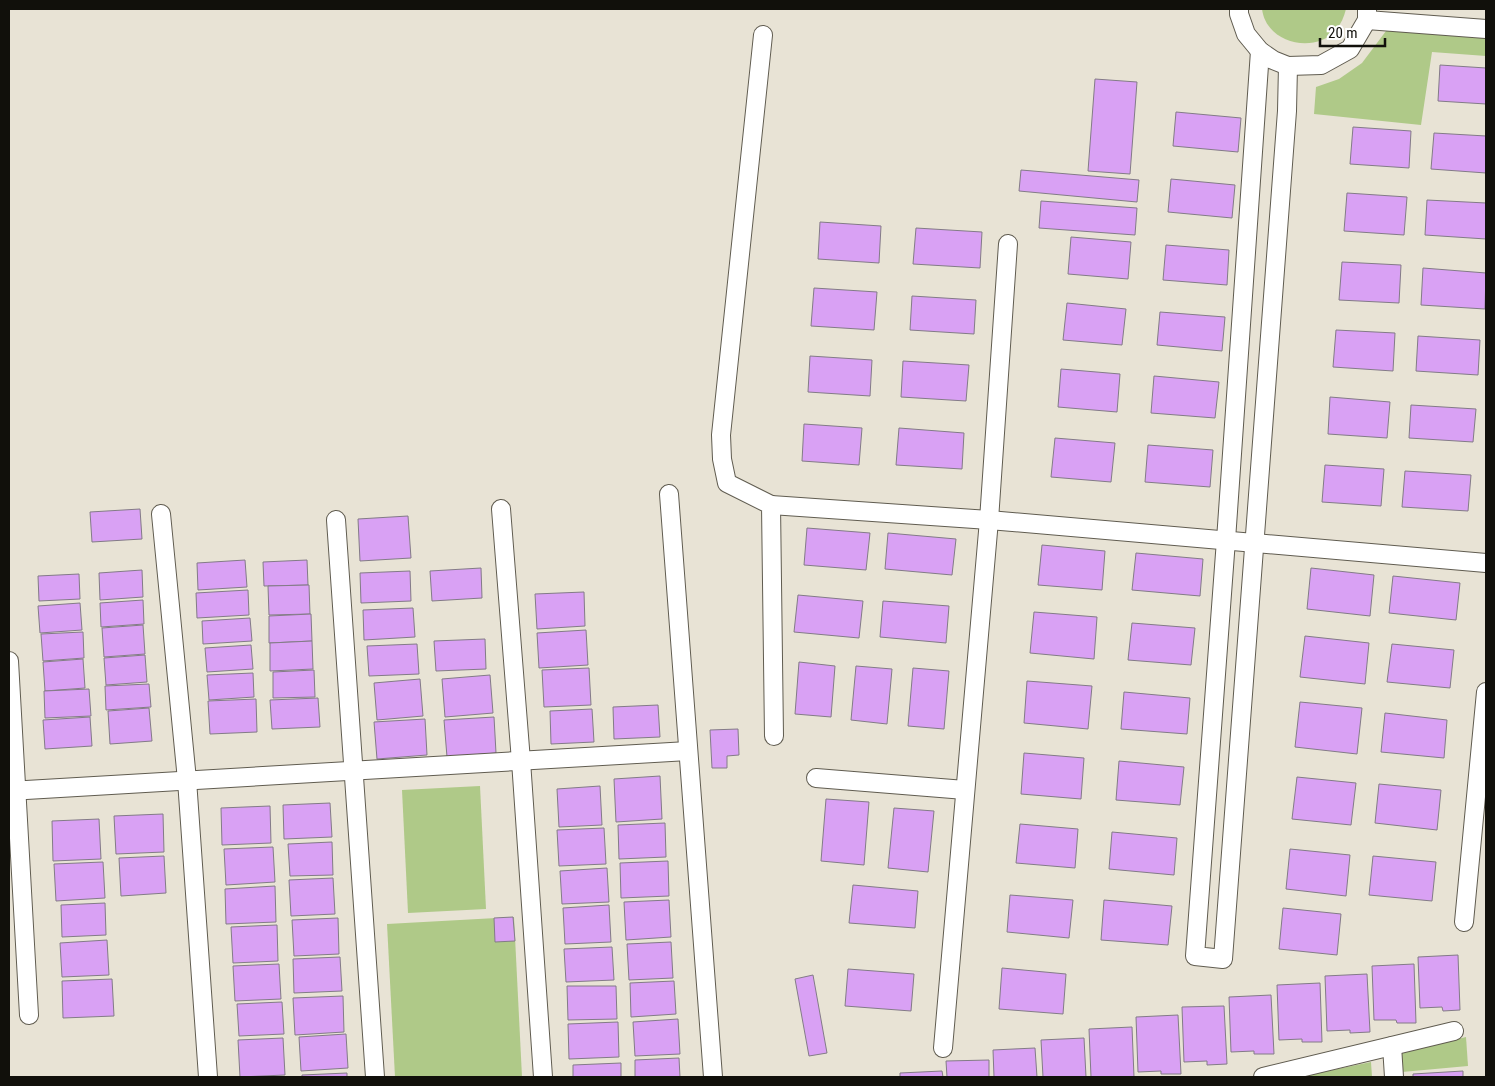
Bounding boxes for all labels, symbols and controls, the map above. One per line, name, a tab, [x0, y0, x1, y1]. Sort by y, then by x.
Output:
scale bar	[1320, 15, 1385, 47]
text: 20 m	[1328, 24, 1358, 42]

